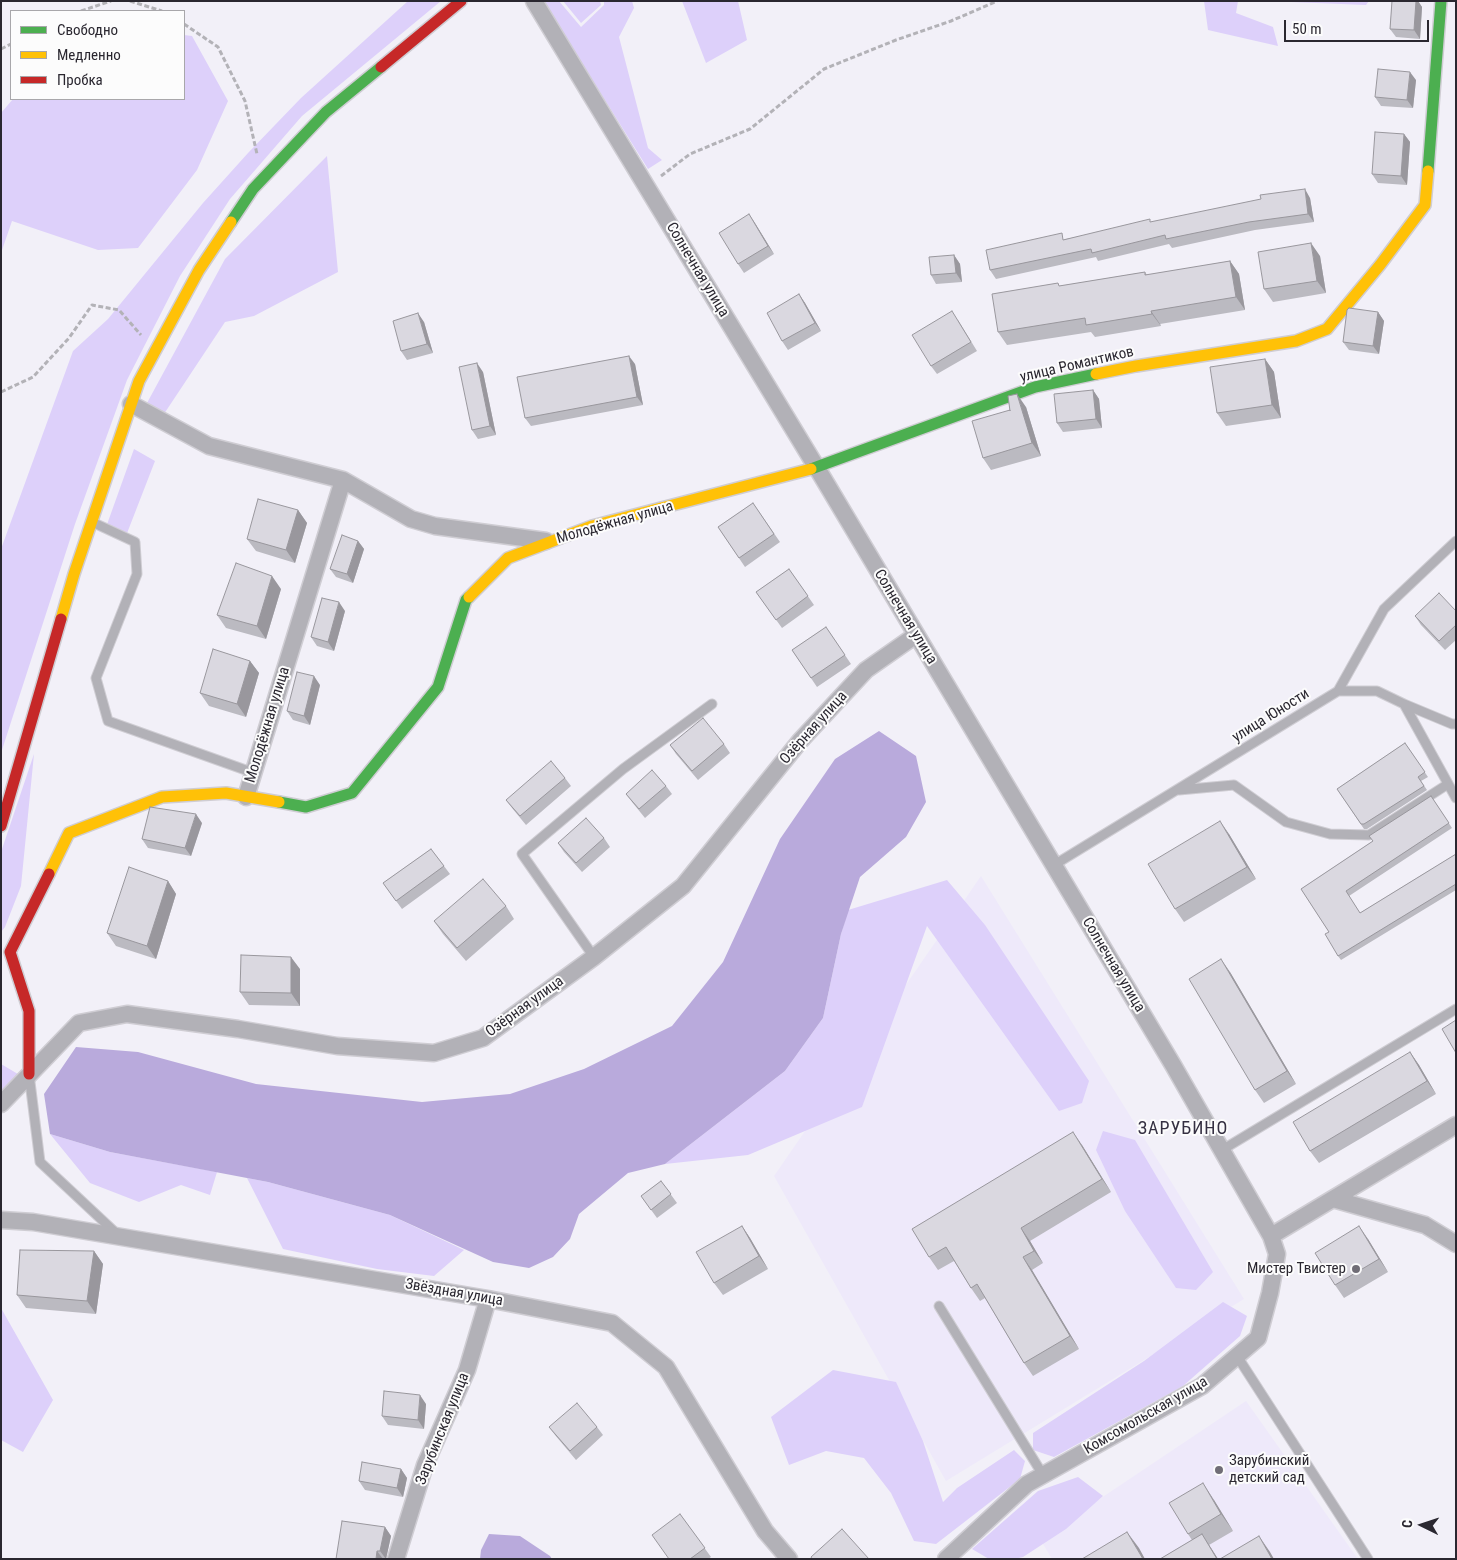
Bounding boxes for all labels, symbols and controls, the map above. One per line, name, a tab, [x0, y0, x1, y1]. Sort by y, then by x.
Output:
legend	[10, 10, 185, 100]
scale bar	[1287, 10, 1432, 42]
text: 50 m	[1292, 20, 1322, 38]
text: Свободно	[57, 21, 118, 39]
text: Медленно	[57, 46, 121, 64]
text: Пробка	[57, 71, 103, 89]
street label: Солнечная улица	[662, 219, 732, 321]
street label: улица Романтиков	[1018, 343, 1136, 387]
street label: Молодёжная улица	[555, 498, 675, 548]
street label: Солнечная улица	[870, 566, 940, 668]
street label: Молодёжная улица	[242, 665, 294, 785]
street label: улица Юности	[1229, 685, 1313, 747]
street label: Озёрная улица	[777, 688, 851, 768]
street label: Солнечная улица	[1078, 914, 1148, 1016]
street label: Озёрная улица	[483, 973, 567, 1041]
district label: ЗАРУБИНО	[1137, 1118, 1229, 1140]
place label: Мистер Твистер	[1247, 1260, 1346, 1278]
marker: Мистер Твистер	[1350, 1263, 1362, 1275]
street label: Звёздная улица	[404, 1276, 504, 1310]
street label: Зарубинская улица	[412, 1370, 474, 1488]
street label: Комсомольская улица	[1081, 1373, 1211, 1459]
place label: Зарубинский детский сад	[1229, 1452, 1309, 1487]
marker: Зарубинский детский сад	[1213, 1464, 1225, 1476]
north arrow	[1397, 1500, 1447, 1550]
text: С	[1399, 1519, 1415, 1529]

